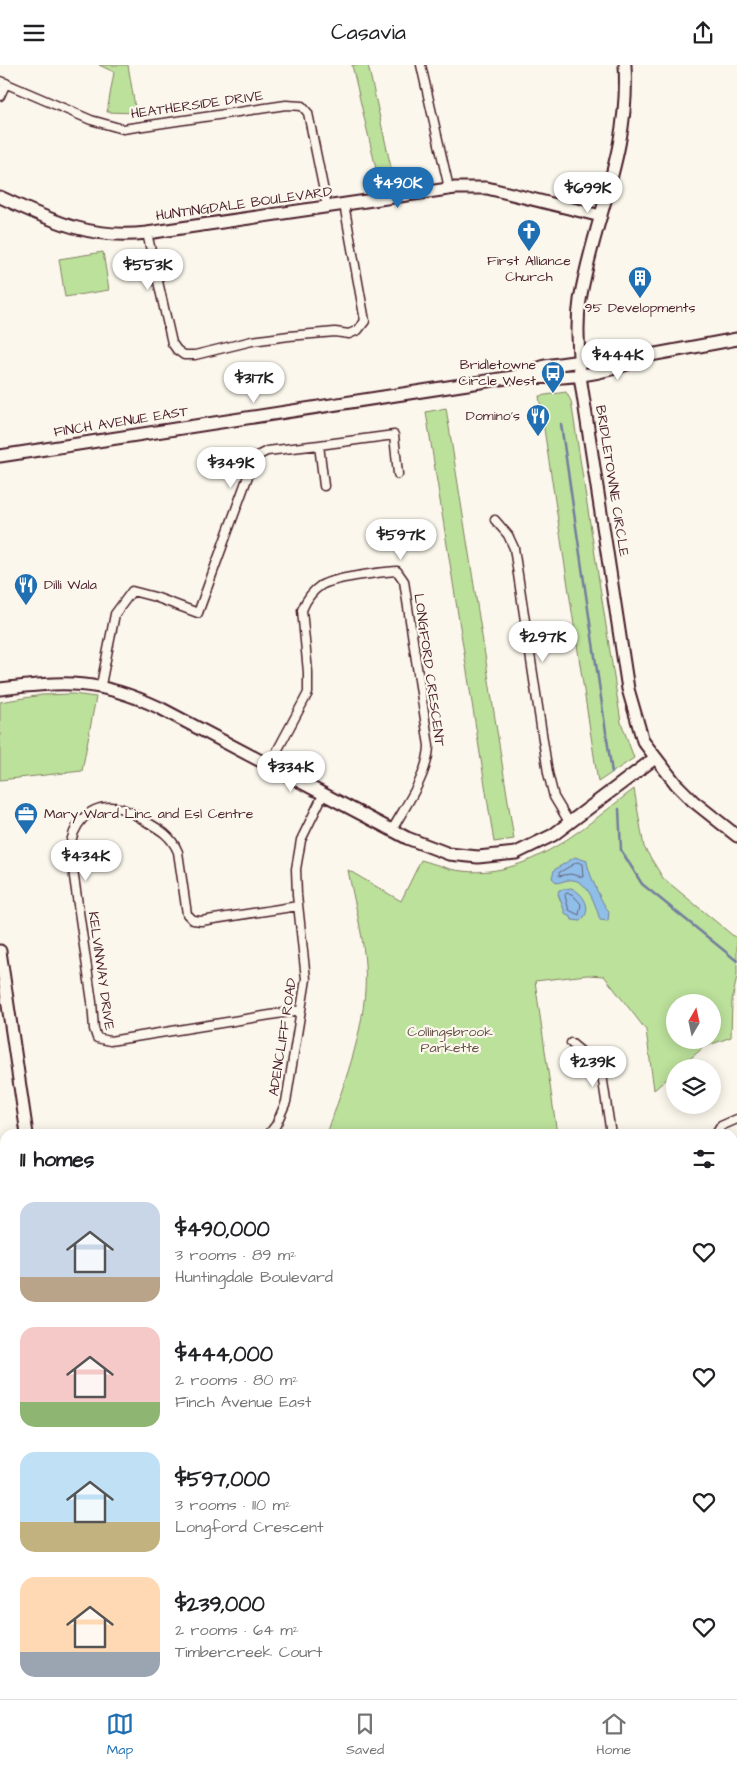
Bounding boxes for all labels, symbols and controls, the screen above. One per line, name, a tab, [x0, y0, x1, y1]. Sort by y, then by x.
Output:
text: Casavia	[331, 17, 406, 48]
icon: menu	[20, 19, 48, 47]
icon: share	[689, 19, 717, 47]
street label: HEATHERSIDE DRIVE	[129, 86, 265, 124]
pin: $490K	[363, 167, 433, 209]
pin: $699K	[553, 171, 623, 214]
text: $490K	[374, 172, 422, 194]
text: $699K	[565, 177, 611, 199]
street label: HUNTINGDALE BOULEVARD	[154, 182, 334, 226]
church icon: First Alliance Church	[516, 218, 542, 252]
pin: $553K	[113, 249, 183, 291]
place label: First Alliance Church	[487, 251, 571, 287]
text: $553K	[123, 254, 173, 276]
building icon: 95 Developments	[627, 265, 653, 299]
place label: 95 Developments	[584, 298, 696, 318]
pin: $444K	[583, 339, 653, 381]
text: $444K	[592, 344, 644, 366]
place label: Bridletowne Circle West	[459, 355, 536, 391]
bus stop icon: Bridletowne Circle West	[540, 360, 566, 394]
pin: $317K	[219, 361, 289, 404]
text: $317K	[235, 367, 273, 389]
street label: FINCH AVENUE EAST	[52, 401, 190, 443]
restaurant icon: Domino's	[525, 403, 551, 437]
street label: BRIDLETOWNE CIRCLE	[590, 404, 634, 559]
place label: Domino's	[466, 406, 520, 426]
pin: $349K	[196, 447, 266, 489]
text: $349K	[208, 452, 254, 474]
pin: $597K	[366, 519, 436, 561]
text: $597K	[377, 524, 425, 546]
restaurant icon: Dilli Wala	[13, 572, 39, 606]
place label: Dilli Wala	[44, 575, 97, 595]
street label: LONGFORD CRESCENT	[408, 592, 450, 748]
pin: $297K	[508, 621, 578, 663]
text: $297K	[520, 626, 566, 648]
pin: $334K	[256, 751, 326, 793]
text: $334K	[268, 756, 314, 778]
office icon: Mary Ward Linc and Esl Centre	[13, 801, 39, 835]
place label: Mary Ward Linc and Esl Centre	[44, 804, 254, 824]
pin: $434K	[51, 839, 121, 882]
text: $434K	[62, 845, 110, 867]
street label: KELVINWAY DRIVE	[83, 910, 119, 1032]
street label: ADENCLIFF ROAD	[264, 977, 302, 1097]
north arrow	[666, 994, 721, 1049]
map controls	[666, 994, 721, 1114]
park label: Collingsbrook Parkette	[407, 1022, 493, 1058]
pin: $239K	[558, 1045, 628, 1088]
text: $239K	[571, 1051, 616, 1073]
button: layers	[666, 1059, 721, 1114]
text: 11 homes	[20, 1145, 94, 1174]
icon: filters	[690, 1145, 718, 1173]
text: $490,000	[175, 1215, 270, 1244]
icon: home	[60, 1222, 120, 1282]
icon: heart	[690, 1238, 718, 1266]
text: 3 rooms · 89 m²	[175, 1244, 296, 1266]
text: Huntingdale Boulevard	[175, 1266, 333, 1288]
text: $444,000	[175, 1340, 273, 1369]
icon: home	[60, 1347, 120, 1407]
icon: heart	[690, 1363, 718, 1391]
text: 2 rooms · 80 m²	[175, 1369, 298, 1391]
text: Finch Avenue East	[175, 1391, 311, 1413]
text: $597,000	[175, 1465, 270, 1494]
icon: home	[60, 1472, 120, 1532]
icon: heart	[690, 1488, 718, 1516]
text: 3 rooms · 110 m²	[175, 1494, 291, 1516]
text: Longford Crescent	[175, 1516, 323, 1538]
text: $239,000	[175, 1590, 265, 1619]
icon: home	[60, 1597, 120, 1657]
icon: heart	[690, 1613, 718, 1641]
text: 2 rooms · 64 m²	[175, 1619, 299, 1641]
text: Timbercreek Court	[175, 1641, 323, 1663]
tab: Map	[106, 1710, 134, 1760]
tab: Saved	[346, 1710, 384, 1760]
tab: Home	[596, 1710, 631, 1760]

